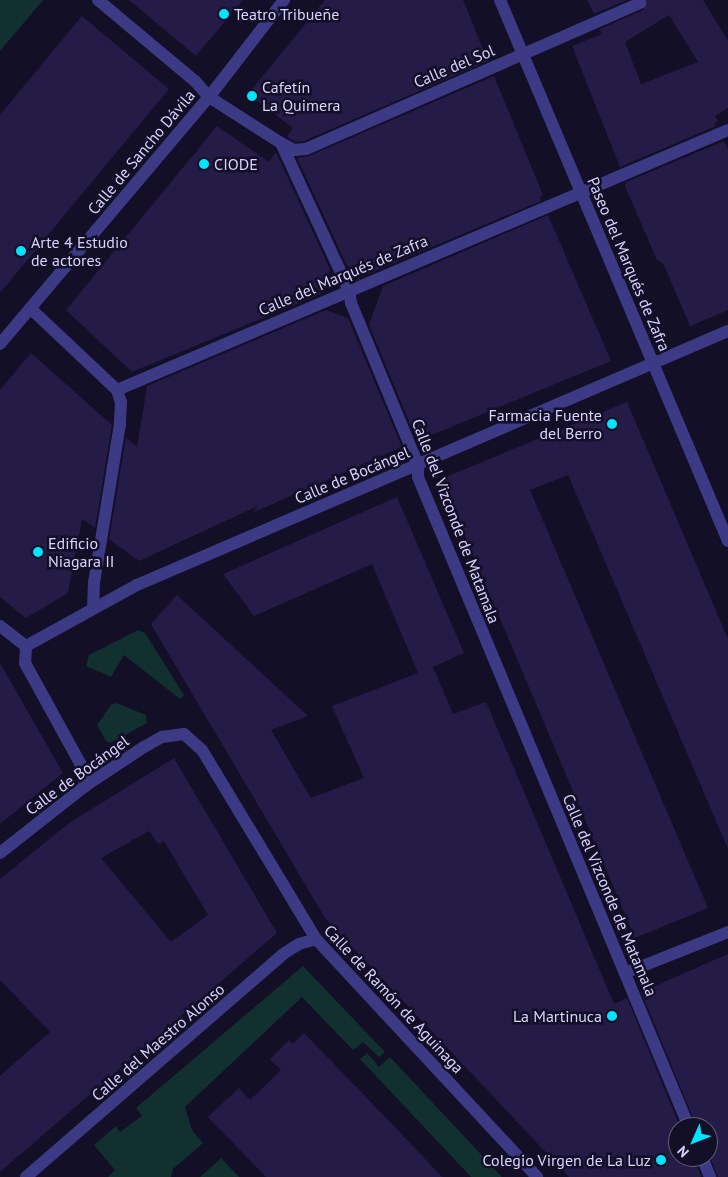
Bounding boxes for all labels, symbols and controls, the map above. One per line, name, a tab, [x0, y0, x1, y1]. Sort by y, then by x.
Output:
place label: Teatro Tribueñe	[234, 4, 340, 24]
marker: Teatro Tribueñe	[218, 8, 230, 20]
street label: Calle del Sol	[411, 40, 497, 92]
place label: Cafetín La Quimera	[262, 77, 341, 115]
street label: Calle de Sancho Dávila	[83, 86, 199, 218]
marker: Cafetín La Quimera	[246, 90, 258, 102]
place label: CIODE	[214, 154, 258, 174]
marker: CIODE	[198, 158, 210, 170]
street label: Paseo del Marqués de Zafra	[583, 174, 675, 354]
street label: Calle del Marqués de Zafra	[255, 231, 431, 319]
place label: Arte 4 Estudio de actores	[31, 232, 128, 270]
marker: Arte 4 Estudio de actores	[15, 245, 27, 257]
place label: Farmacia Fuente del Berro	[489, 405, 602, 443]
street label: Calle del Vizconde de Matamala	[408, 416, 504, 626]
marker: Farmacia Fuente del Berro	[606, 418, 618, 430]
street label: Calle de Bocángel	[292, 442, 412, 508]
place label: Edificio Niagara II	[48, 533, 114, 571]
marker: Edificio Niagara II	[32, 546, 44, 558]
street label: Calle de Bocángel	[22, 731, 132, 819]
street label: Calle del Vizconde de Matamala	[559, 791, 661, 999]
street label: Calle de Ramón de Aguinaga	[320, 921, 468, 1077]
street label: Calle del Maestro Alonso	[88, 979, 228, 1105]
place label: La Martinuca	[513, 1006, 602, 1026]
marker: La Martinuca	[606, 1010, 618, 1022]
north arrow	[668, 1117, 718, 1167]
text: N	[673, 1142, 693, 1161]
place label: Colegio Virgen de La Luz	[482, 1150, 651, 1170]
marker: Colegio Virgen de La Luz	[655, 1154, 667, 1166]

